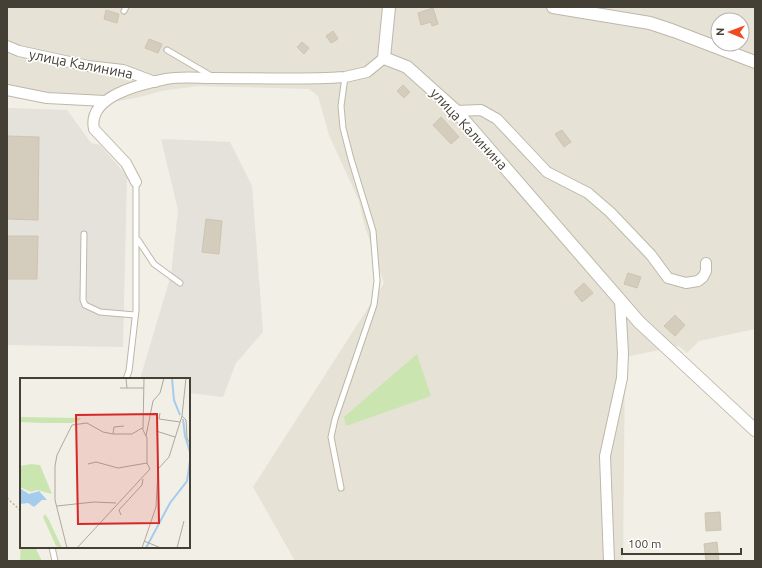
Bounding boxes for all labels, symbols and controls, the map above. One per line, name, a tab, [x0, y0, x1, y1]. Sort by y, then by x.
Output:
north arrow	[710, 12, 750, 52]
text: N	[714, 28, 726, 36]
street label: улица Калинина	[28, 46, 134, 82]
street label: улица Калинина	[427, 85, 511, 173]
inset map	[20, 378, 190, 548]
scale bar	[622, 530, 741, 556]
text: 100 m	[628, 537, 661, 550]

